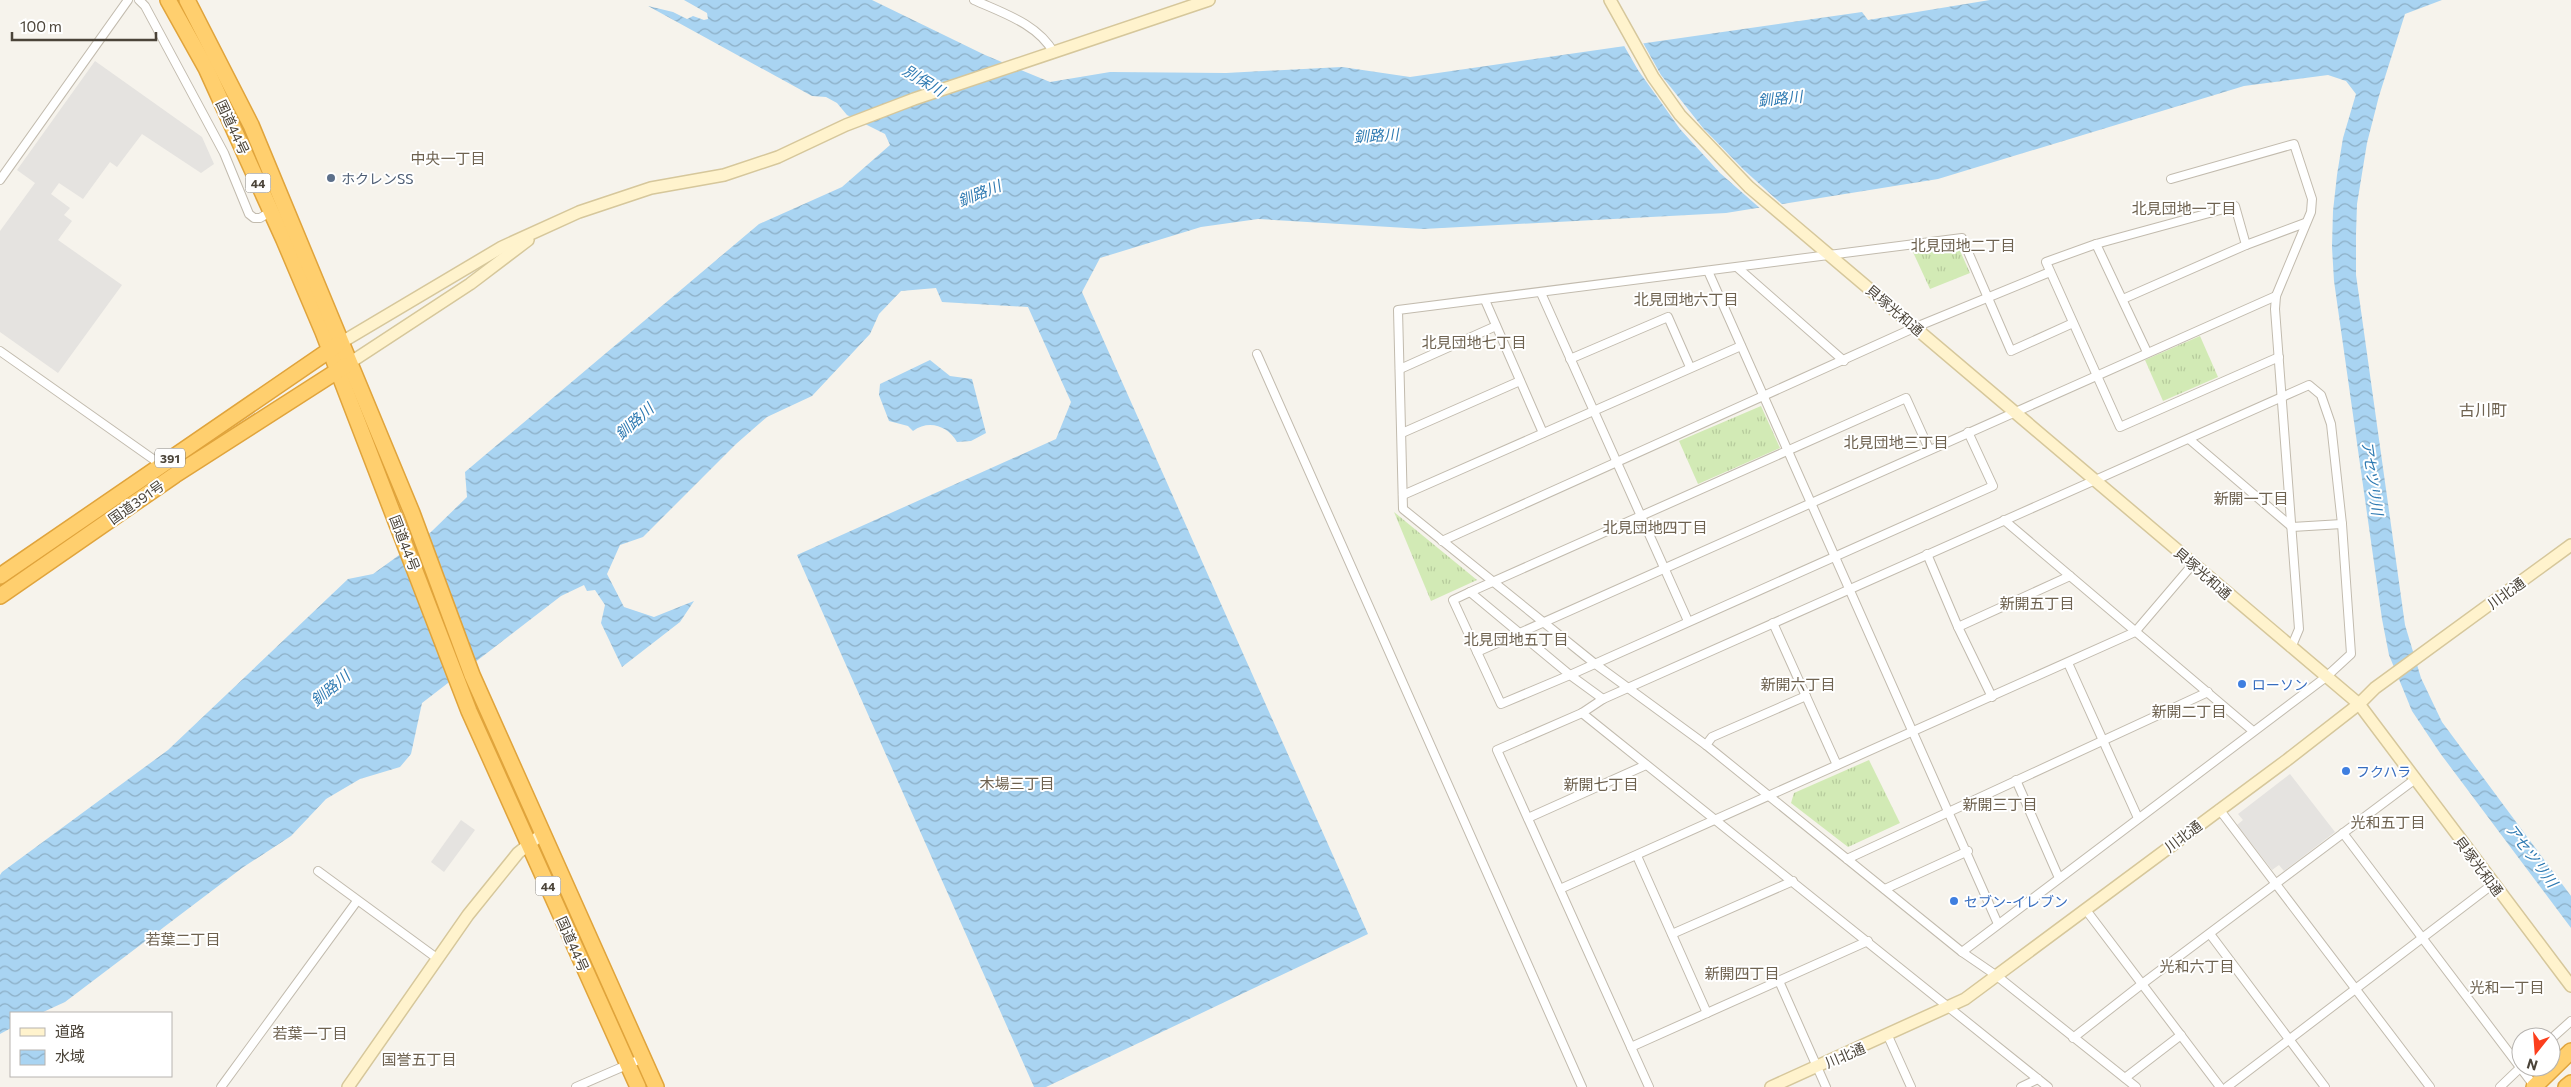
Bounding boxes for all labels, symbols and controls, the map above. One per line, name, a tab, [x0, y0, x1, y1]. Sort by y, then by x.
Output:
scale bar	[12, 10, 156, 42]
text: 100 m	[20, 17, 62, 35]
water label: 別保川	[900, 61, 950, 100]
water label: 釧路川	[1757, 86, 1805, 109]
street label: 国道44号	[213, 97, 253, 157]
water label: 釧路川	[1353, 124, 1401, 146]
district label: 中央一丁目	[410, 149, 486, 167]
place label: ホクレンSS	[341, 170, 413, 187]
marker: ホクレンSS	[325, 172, 337, 184]
road number: 44	[246, 174, 270, 192]
water label: 釧路川	[955, 175, 1005, 210]
district label: 北見団地一丁目	[2131, 199, 2237, 217]
district label: 北見団地二丁目	[1910, 236, 2016, 254]
street label: 貝塚光和通	[1863, 281, 1927, 339]
district label: 北見団地六丁目	[1633, 290, 1739, 308]
district label: 北見団地七丁目	[1421, 333, 1527, 351]
water label: 釧路川	[611, 398, 658, 443]
district label: 古川町	[2459, 400, 2507, 419]
district label: 北見団地三丁目	[1843, 433, 1949, 451]
water label: アセツリ川	[2359, 440, 2387, 518]
road number: 391	[155, 448, 185, 468]
street label: 国道391号	[105, 477, 167, 527]
district label: 新開一丁目	[2213, 489, 2289, 507]
street label: 国道44号	[387, 513, 423, 573]
district label: 北見団地四丁目	[1602, 518, 1708, 536]
street label: 貝塚光和通	[2171, 544, 2235, 602]
street label: 川北通	[2484, 574, 2528, 612]
district label: 新開五丁目	[1999, 594, 2075, 612]
district label: 北見団地五丁目	[1463, 630, 1569, 648]
water label: 釧路川	[307, 665, 355, 709]
district label: 新開六丁目	[1760, 675, 1836, 693]
place label: ローソン	[2252, 676, 2308, 693]
marker: ローソン	[2236, 678, 2248, 690]
district label: 新開二丁目	[2151, 702, 2227, 720]
place label: フクハラ	[2356, 763, 2411, 780]
marker: フクハラ	[2340, 765, 2352, 777]
district label: 木場三丁目	[979, 774, 1055, 792]
district label: 新開七丁目	[1563, 775, 1639, 793]
district label: 新開三丁目	[1962, 795, 2038, 813]
district label: 光和五丁目	[2350, 813, 2426, 831]
street label: 川北通	[2161, 817, 2205, 855]
water label: アセツリ川	[2502, 820, 2563, 892]
street label: 貝塚光和通	[2451, 833, 2507, 899]
road number: 44	[536, 876, 560, 896]
place label: セブン-イレブン	[1964, 893, 2068, 910]
marker: セブン-イレブン	[1948, 895, 1960, 907]
street label: 国道44号	[553, 914, 593, 974]
district label: 若葉二丁目	[145, 930, 221, 948]
district label: 光和六丁目	[2159, 957, 2235, 975]
district label: 新開四丁目	[1704, 964, 1780, 982]
district label: 光和一丁目	[2469, 978, 2545, 996]
legend	[10, 1012, 172, 1077]
text: 道路	[55, 1022, 85, 1040]
district label: 若葉一丁目	[272, 1024, 348, 1042]
north arrow	[2511, 1027, 2561, 1077]
street label: 川北通	[1822, 1039, 1868, 1071]
text: 水域	[55, 1047, 85, 1065]
district label: 国誉五丁目	[381, 1050, 457, 1068]
text: N	[2525, 1055, 2540, 1075]

